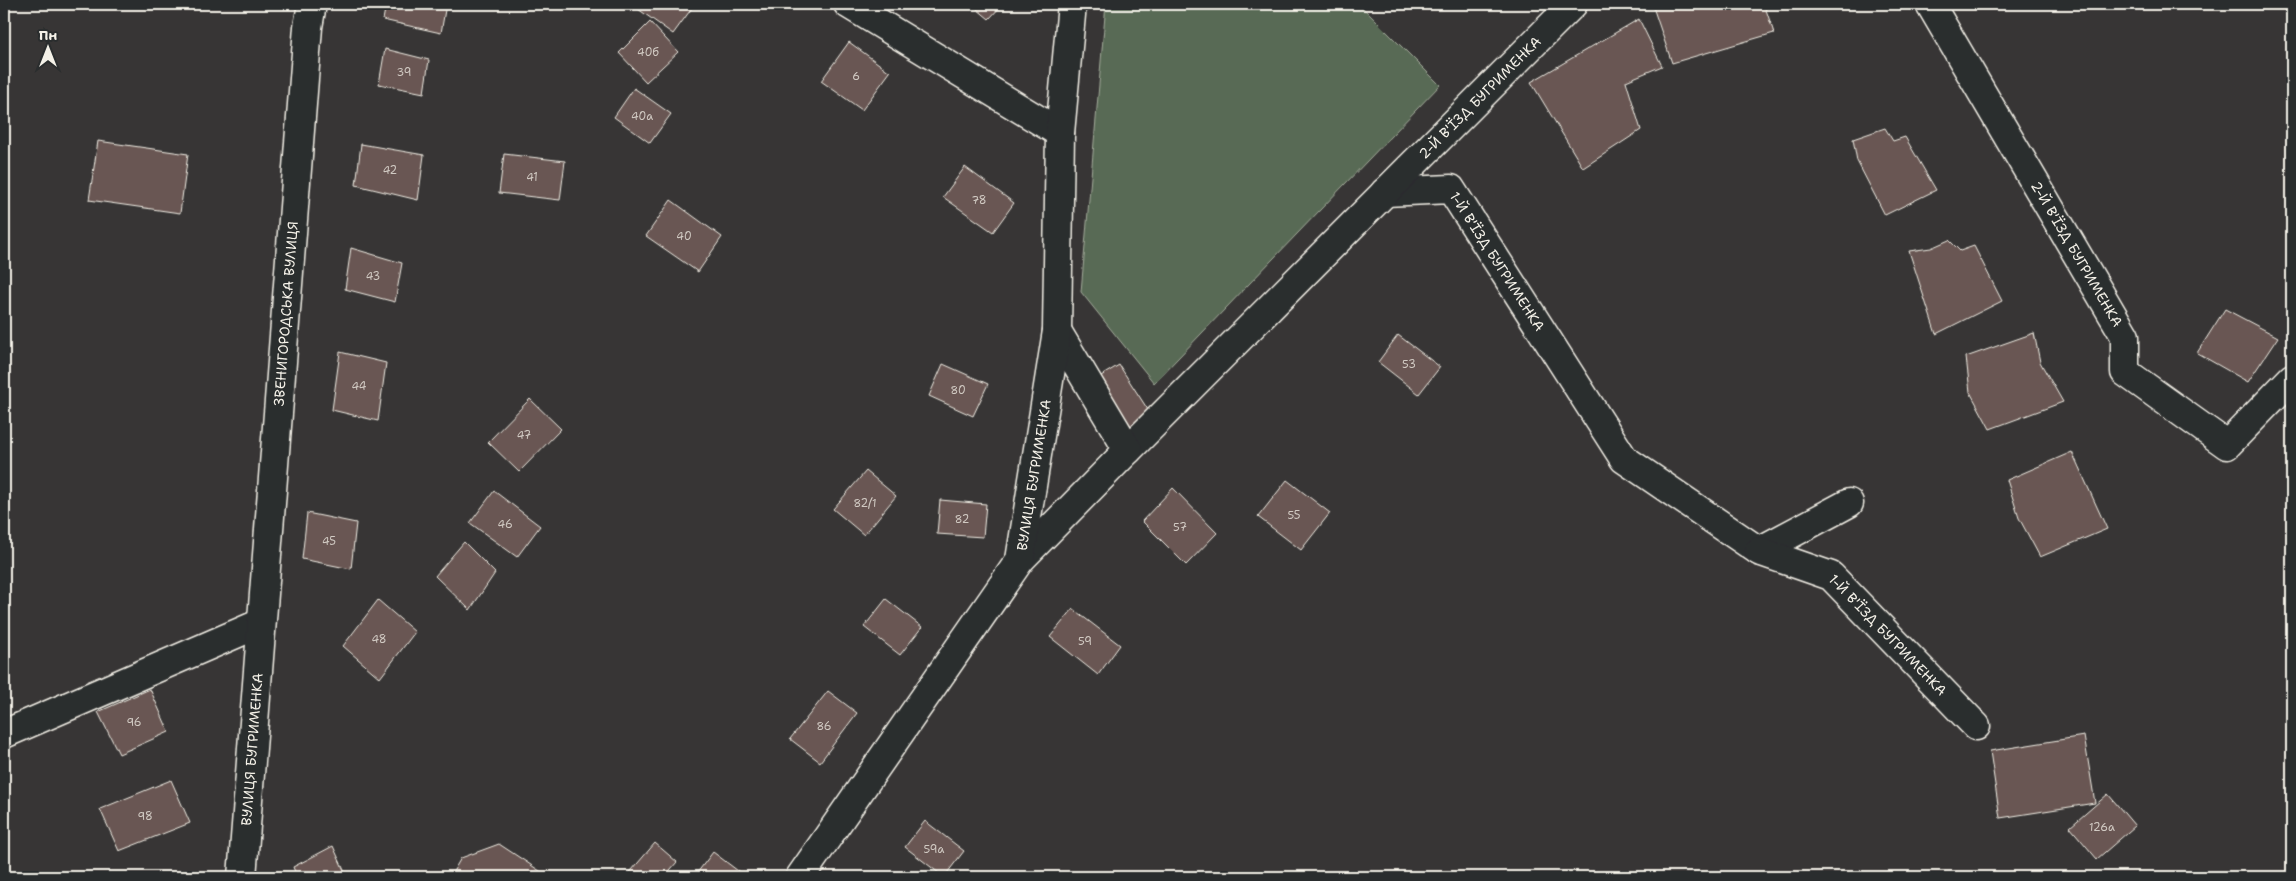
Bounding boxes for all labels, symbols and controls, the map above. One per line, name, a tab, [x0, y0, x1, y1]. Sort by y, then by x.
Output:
north arrow	[22, 22, 72, 72]
text: Пн	[39, 26, 57, 44]
street label: 2-Й В'ЇЗД БУГРИМЕНКА	[1415, 32, 1545, 163]
house number: 40б	[637, 45, 659, 60]
house number: 39	[397, 65, 411, 80]
house number: 6	[852, 69, 860, 84]
house number: 40а	[631, 109, 653, 124]
house number: 42	[383, 163, 397, 178]
house number: 41	[526, 170, 538, 185]
street label: 2-Й В'ЇЗД БУГРИМЕНКА	[2027, 178, 2127, 330]
street label: 1-Й В'ЇЗД БУГРИМЕНКА	[1446, 188, 1549, 335]
house number: 78	[972, 193, 986, 208]
street label: ЗВЕНИГОРОДСЬКА ВУЛИЦЯ	[270, 221, 302, 407]
house number: 40	[676, 229, 692, 244]
house number: 43	[366, 269, 380, 284]
house number: 53	[1402, 357, 1416, 372]
house number: 44	[351, 379, 367, 394]
house number: 80	[950, 383, 966, 398]
street label: ВУЛИЦЯ БУГРИМЕНКА	[1013, 398, 1055, 552]
house number: 47	[517, 428, 532, 443]
house number: 82/1	[854, 496, 876, 511]
house number: 55	[1287, 508, 1301, 523]
house number: 82	[955, 512, 969, 527]
house number: 46	[497, 517, 513, 532]
house number: 57	[1173, 520, 1187, 535]
house number: 45	[322, 534, 336, 549]
street label: 1-Й В'ЇЗД БУГРИМЕНКА	[1825, 570, 1951, 699]
house number: 48	[371, 632, 387, 647]
house number: 59	[1078, 634, 1092, 649]
street label: ВУЛИЦЯ БУГРИМЕНКА	[237, 672, 267, 826]
house number: 96	[126, 715, 142, 730]
house number: 86	[816, 719, 832, 734]
house number: 98	[137, 809, 153, 824]
house number: 126а	[2089, 820, 2115, 835]
house number: 59а	[924, 842, 945, 857]

